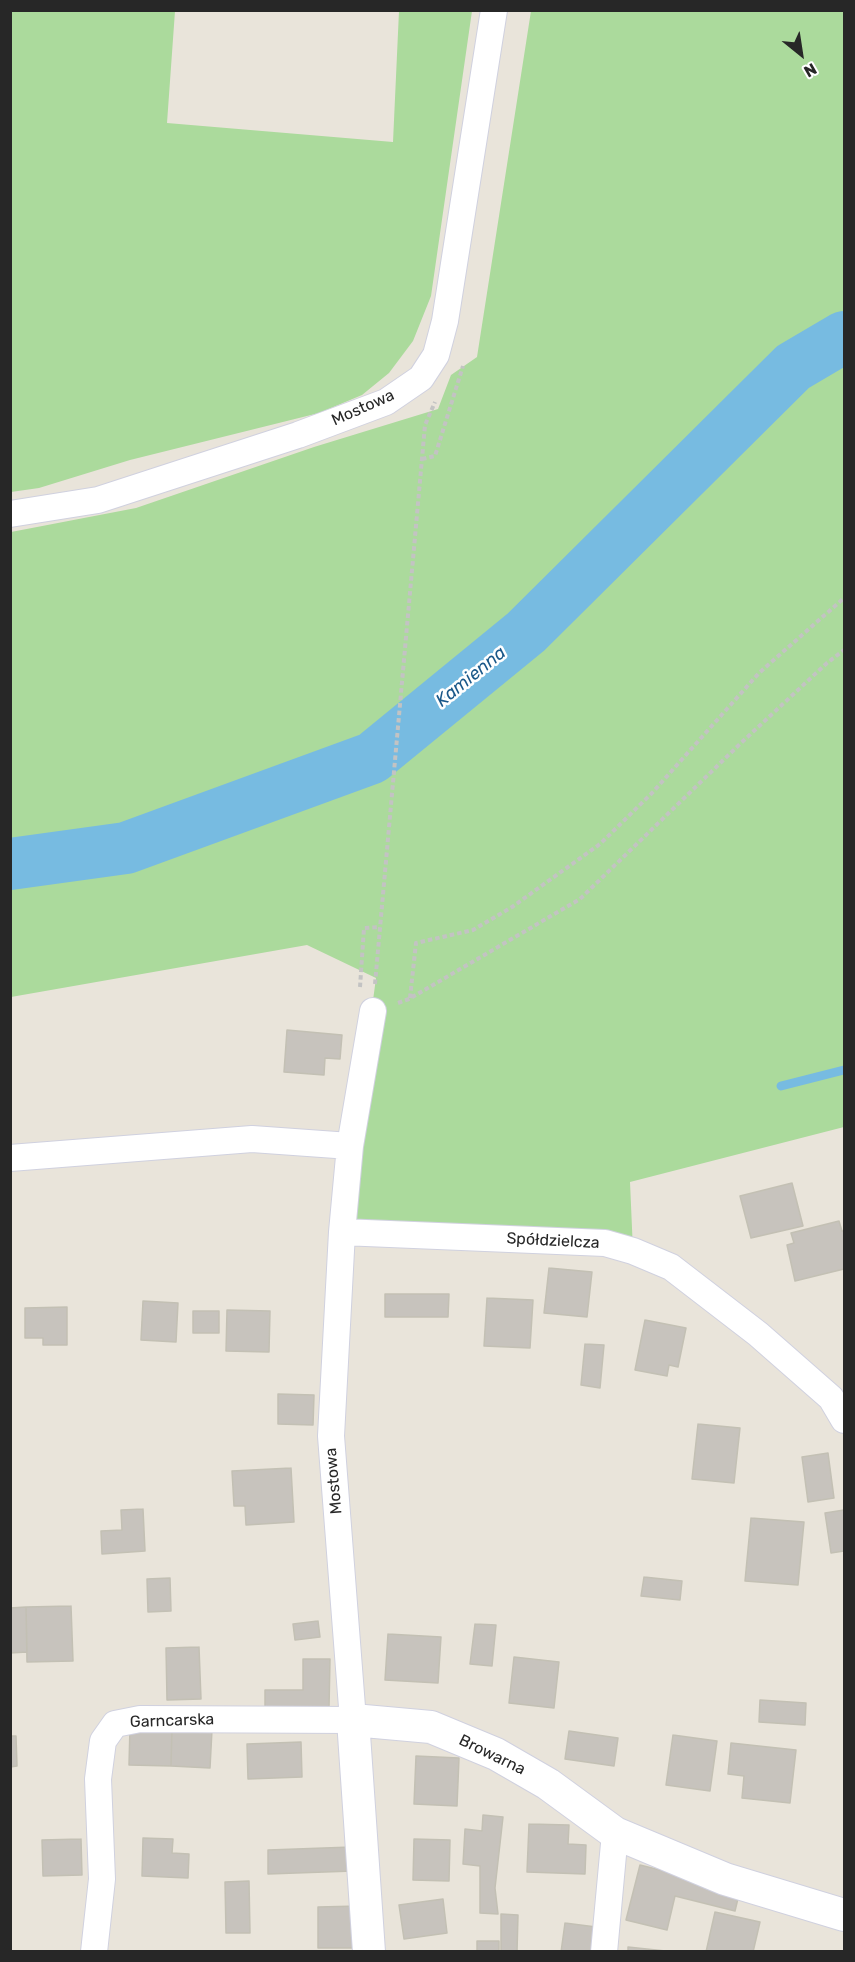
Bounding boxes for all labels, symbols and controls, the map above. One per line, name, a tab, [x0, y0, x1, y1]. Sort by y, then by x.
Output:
north arrow	[771, 24, 831, 84]
text: N	[801, 59, 820, 81]
street label: Mostowa	[329, 386, 397, 430]
water label: Kamienna	[432, 642, 510, 712]
street label: Spółdzielcza	[506, 1229, 600, 1253]
street label: Mostowa	[322, 1447, 346, 1515]
street label: Garncarska	[130, 1710, 214, 1732]
street label: Browarna	[456, 1731, 528, 1779]

